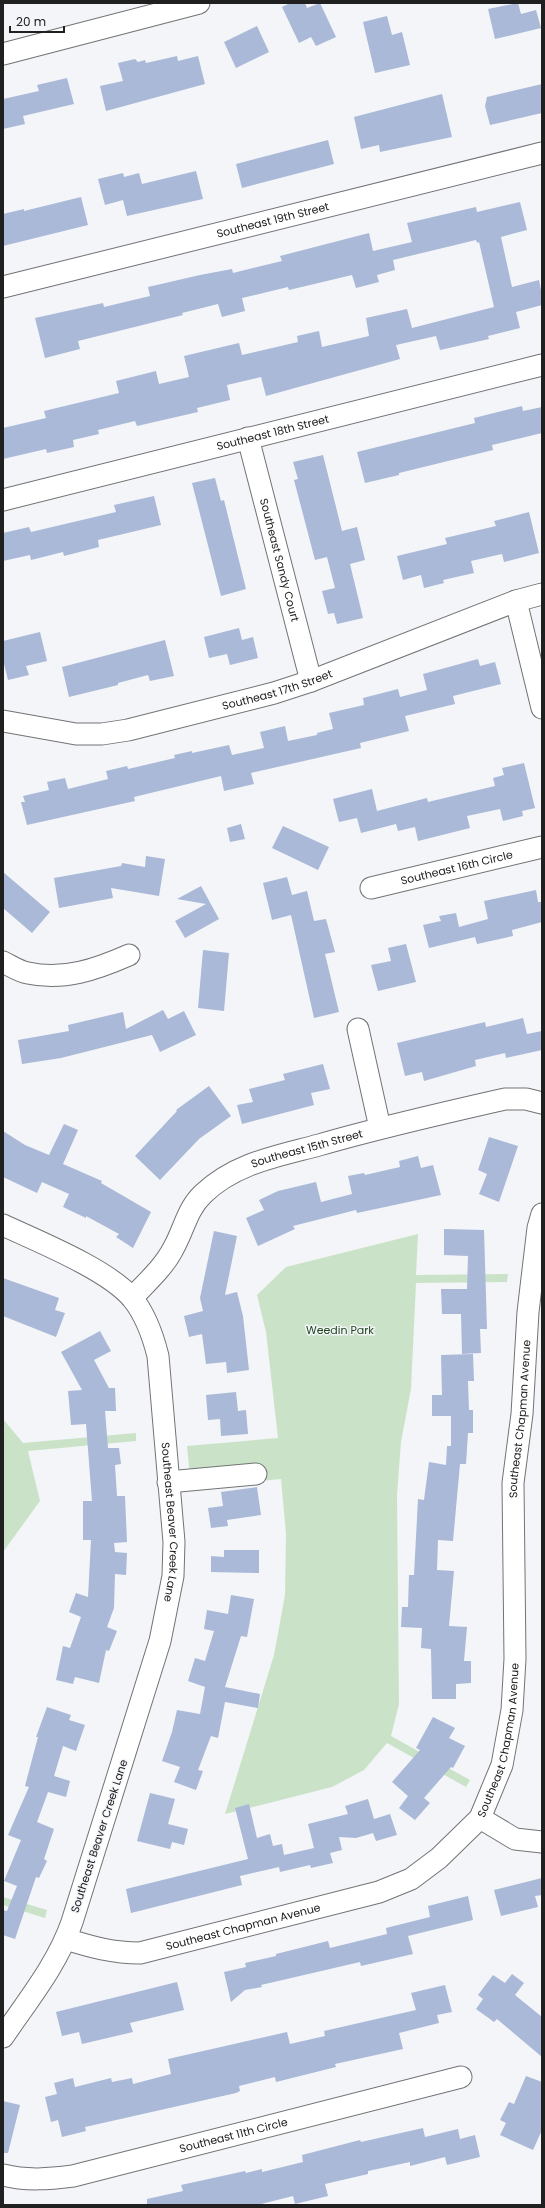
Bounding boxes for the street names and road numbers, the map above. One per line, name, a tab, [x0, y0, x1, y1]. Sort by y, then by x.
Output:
street label: Southeast 19th Street	[215, 198, 331, 242]
street label: Southeast 18th Street	[215, 411, 331, 454]
street label: Southeast Sandy Court	[256, 497, 303, 623]
street label: Southeast 17th Street	[220, 665, 335, 714]
street label: Southeast 16th Circle	[399, 846, 514, 889]
street label: Southeast 15th Street	[249, 1125, 364, 1172]
street label: Southeast Chapman Avenue	[505, 1339, 534, 1498]
street label: Southeast Beaver Creek Lane	[157, 1442, 182, 1604]
street label: Southeast Chapman Avenue	[473, 1662, 523, 1820]
street label: Southeast Beaver Creek Lane	[67, 1757, 131, 1915]
street label: Southeast Chapman Avenue	[164, 1899, 322, 1954]
street label: Southeast 11th Circle	[178, 2114, 289, 2157]

